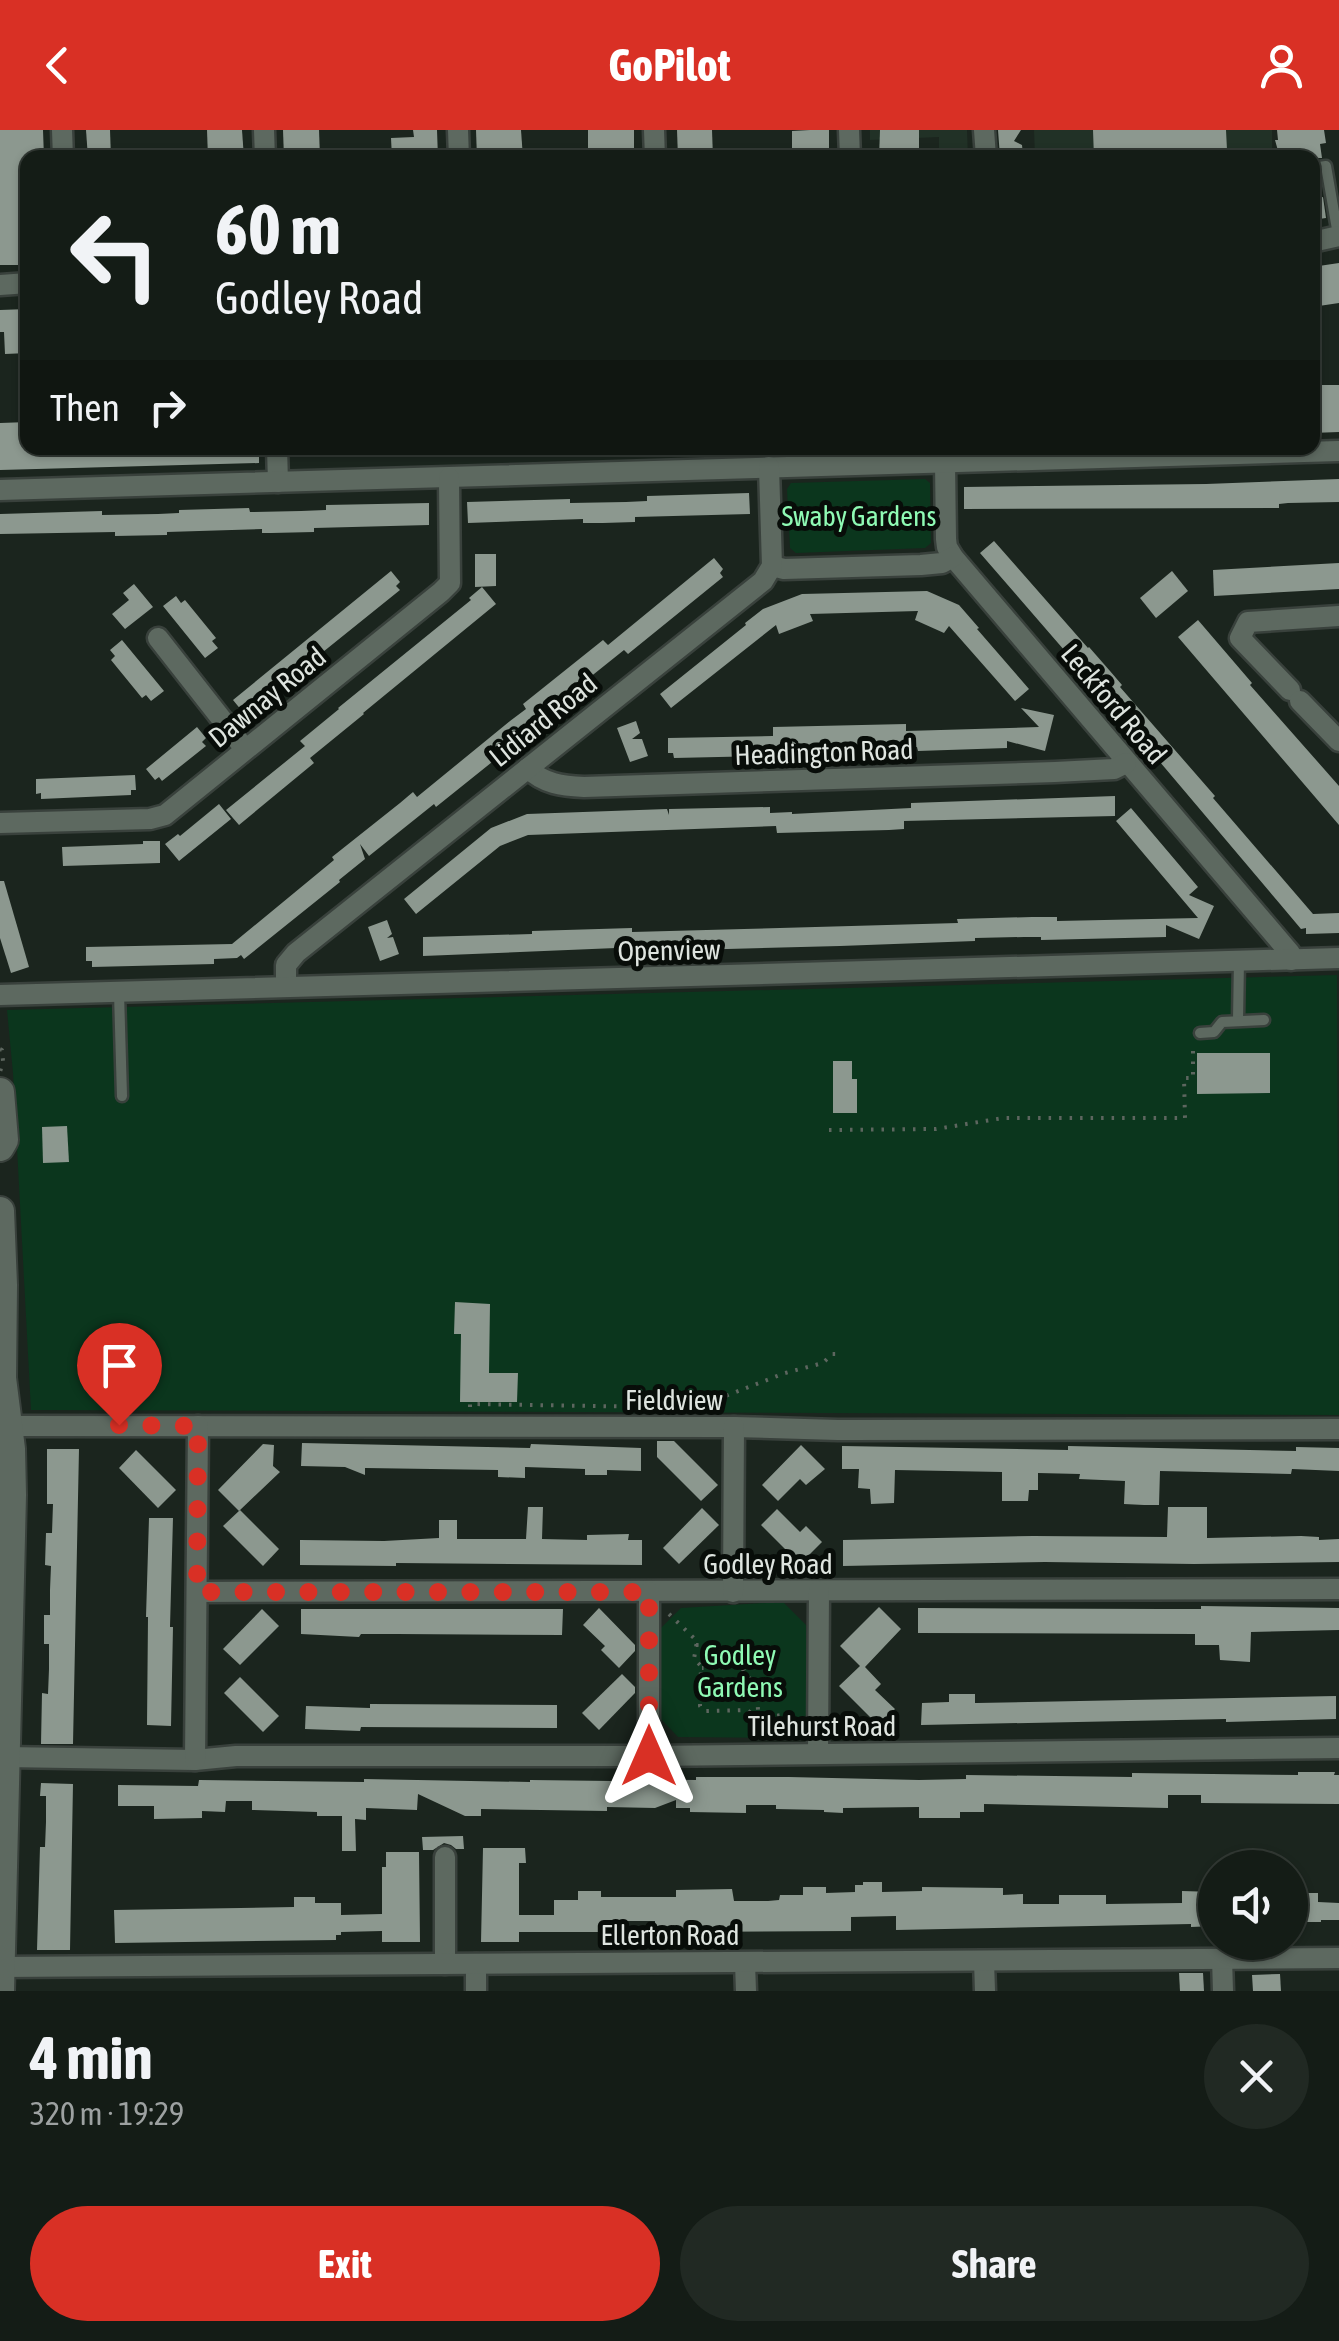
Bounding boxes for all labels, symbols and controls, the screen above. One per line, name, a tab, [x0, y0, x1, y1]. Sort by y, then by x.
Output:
icon: back	[30, 38, 85, 93]
icon: person	[1254, 38, 1309, 93]
text: GoPilot	[608, 39, 731, 91]
text: 60 m	[215, 189, 341, 269]
icon: left	[50, 190, 180, 320]
text: Godley Road	[215, 272, 423, 324]
icon: right	[140, 380, 195, 435]
text: Then	[50, 386, 120, 429]
park label: Swaby Gardens	[782, 500, 936, 532]
street label: Leckford Road	[1055, 638, 1173, 770]
street label: Dawnay Road	[202, 640, 332, 754]
street label: Lidiard Road	[483, 667, 603, 773]
street label: Headington Road	[734, 733, 914, 771]
street label: Openview	[617, 933, 721, 967]
pin	[77, 1323, 162, 1426]
icon: arrive	[92, 1338, 147, 1393]
street label: Fieldview	[625, 1384, 723, 1416]
street label: Godley Road	[703, 1548, 833, 1580]
park label: Godley Gardens	[697, 1639, 783, 1703]
position arrow	[597, 1704, 701, 1808]
street label: Tilehurst Road	[748, 1710, 896, 1742]
map controls	[1198, 1850, 1308, 1960]
button: sound	[1198, 1850, 1308, 1960]
street label: Ellerton Road	[601, 1919, 740, 1951]
text: 4 min	[30, 2023, 153, 2092]
button: close	[1204, 2024, 1309, 2129]
text: 320 m · 19:29	[30, 2095, 184, 2132]
button: Exit	[30, 2206, 660, 2321]
button: Share	[680, 2206, 1309, 2321]

